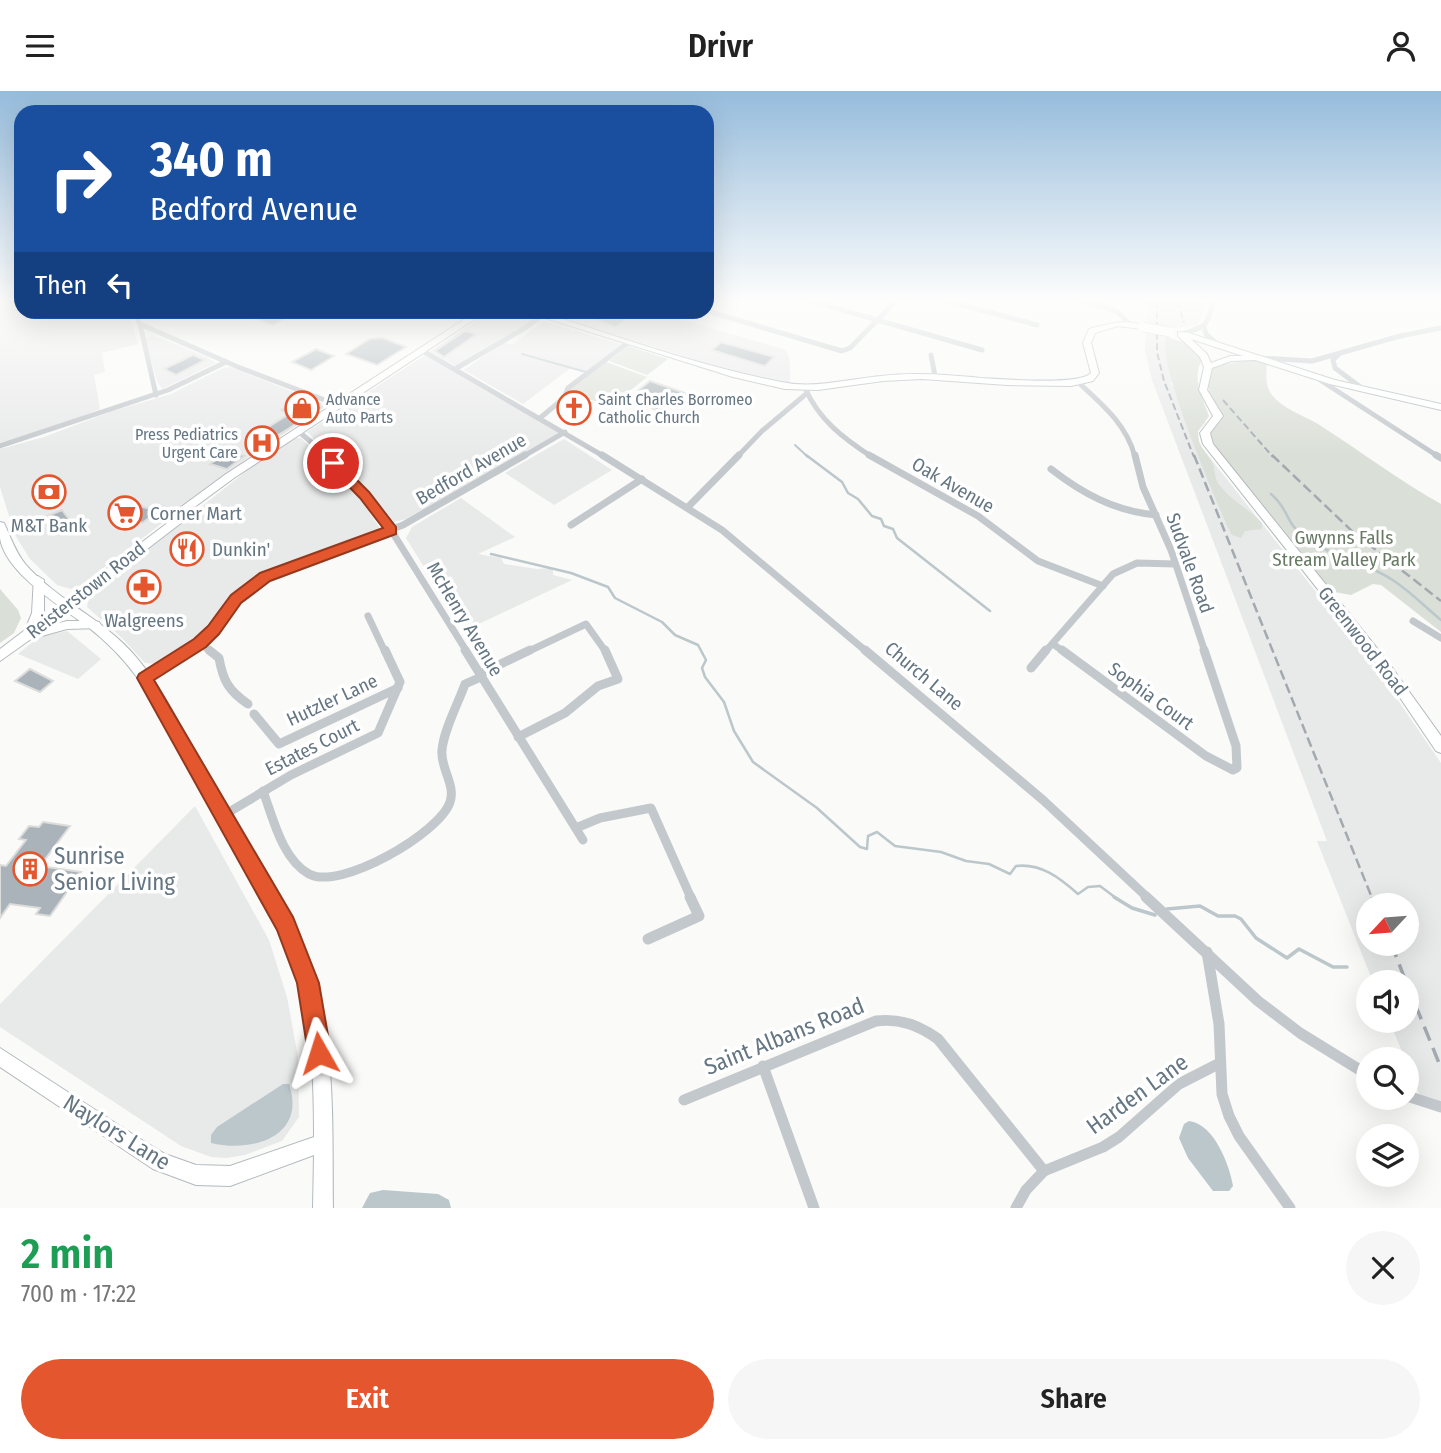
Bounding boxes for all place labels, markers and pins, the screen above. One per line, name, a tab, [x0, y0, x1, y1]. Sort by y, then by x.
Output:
shop icon: Advance Auto Parts	[283, 389, 321, 427]
church icon: Saint Charles Borromeo Catholic Church	[555, 389, 593, 427]
place label: Advance Auto Parts	[326, 390, 393, 427]
place label: Saint Charles Borromeo Catholic Church	[598, 390, 753, 427]
hospital icon: Press Pediatrics Urgent Care	[243, 424, 281, 462]
place label: Press Pediatrics Urgent Care	[135, 425, 238, 462]
pin	[303, 433, 363, 493]
bank icon: M&T Bank	[30, 473, 68, 511]
supermarket icon: Corner Mart	[106, 494, 144, 532]
place label: Corner Mart	[150, 502, 243, 525]
place label: M&T Bank	[11, 514, 87, 537]
restaurant icon: Dunkin'	[168, 530, 206, 568]
place label: Dunkin'	[212, 538, 270, 561]
pharmacy icon: Walgreens	[125, 568, 163, 606]
place label: Walgreens	[104, 609, 184, 632]
place label: Sunrise Senior Living	[54, 842, 175, 896]
building icon: Sunrise Senior Living	[11, 850, 49, 888]

